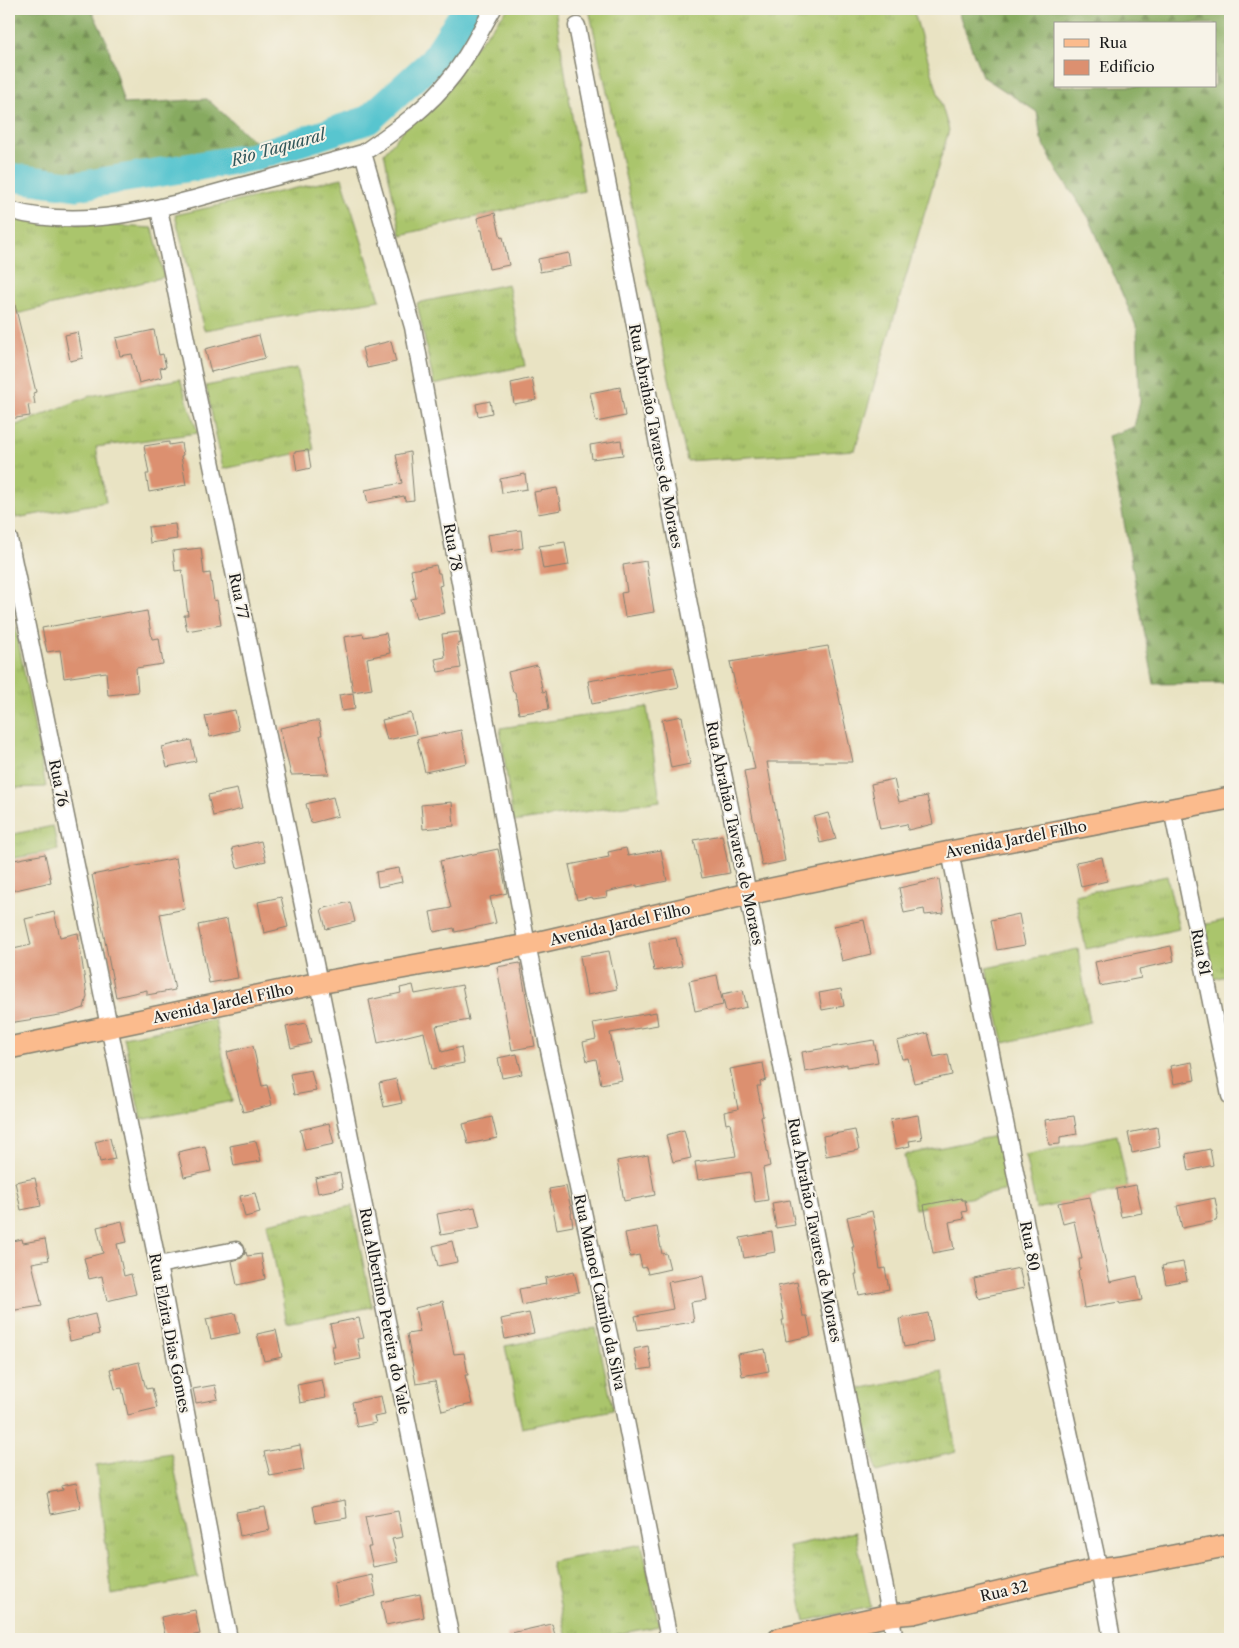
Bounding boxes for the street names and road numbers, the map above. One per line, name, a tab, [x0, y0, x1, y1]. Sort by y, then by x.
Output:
street label: Rua Abrahão Tavares de Moraes	[625, 322, 687, 550]
street label: Rua 78	[439, 522, 467, 572]
street label: Rua 77	[225, 571, 253, 621]
street label: Rua Abrahão Tavares de Moraes	[702, 719, 768, 947]
street label: Rua 76	[45, 758, 73, 809]
street label: Avenida Jardel Filho	[943, 816, 1088, 862]
street label: Avenida Jardel Filho	[547, 899, 692, 950]
street label: Rua 81	[1187, 927, 1215, 978]
street label: Avenida Jardel Filho	[150, 979, 295, 1027]
street label: Rua Abrahão Tavares de Moraes	[784, 1116, 846, 1344]
street label: Rua Manoel Camilo da Silva	[570, 1192, 630, 1392]
street label: Rua Albertino Pereira do Vale	[356, 1206, 414, 1416]
street label: Rua 80	[1016, 1219, 1044, 1273]
street label: Rua Elzira Dias Gomes	[145, 1251, 195, 1415]
street label: Rua 32	[978, 1576, 1030, 1606]

